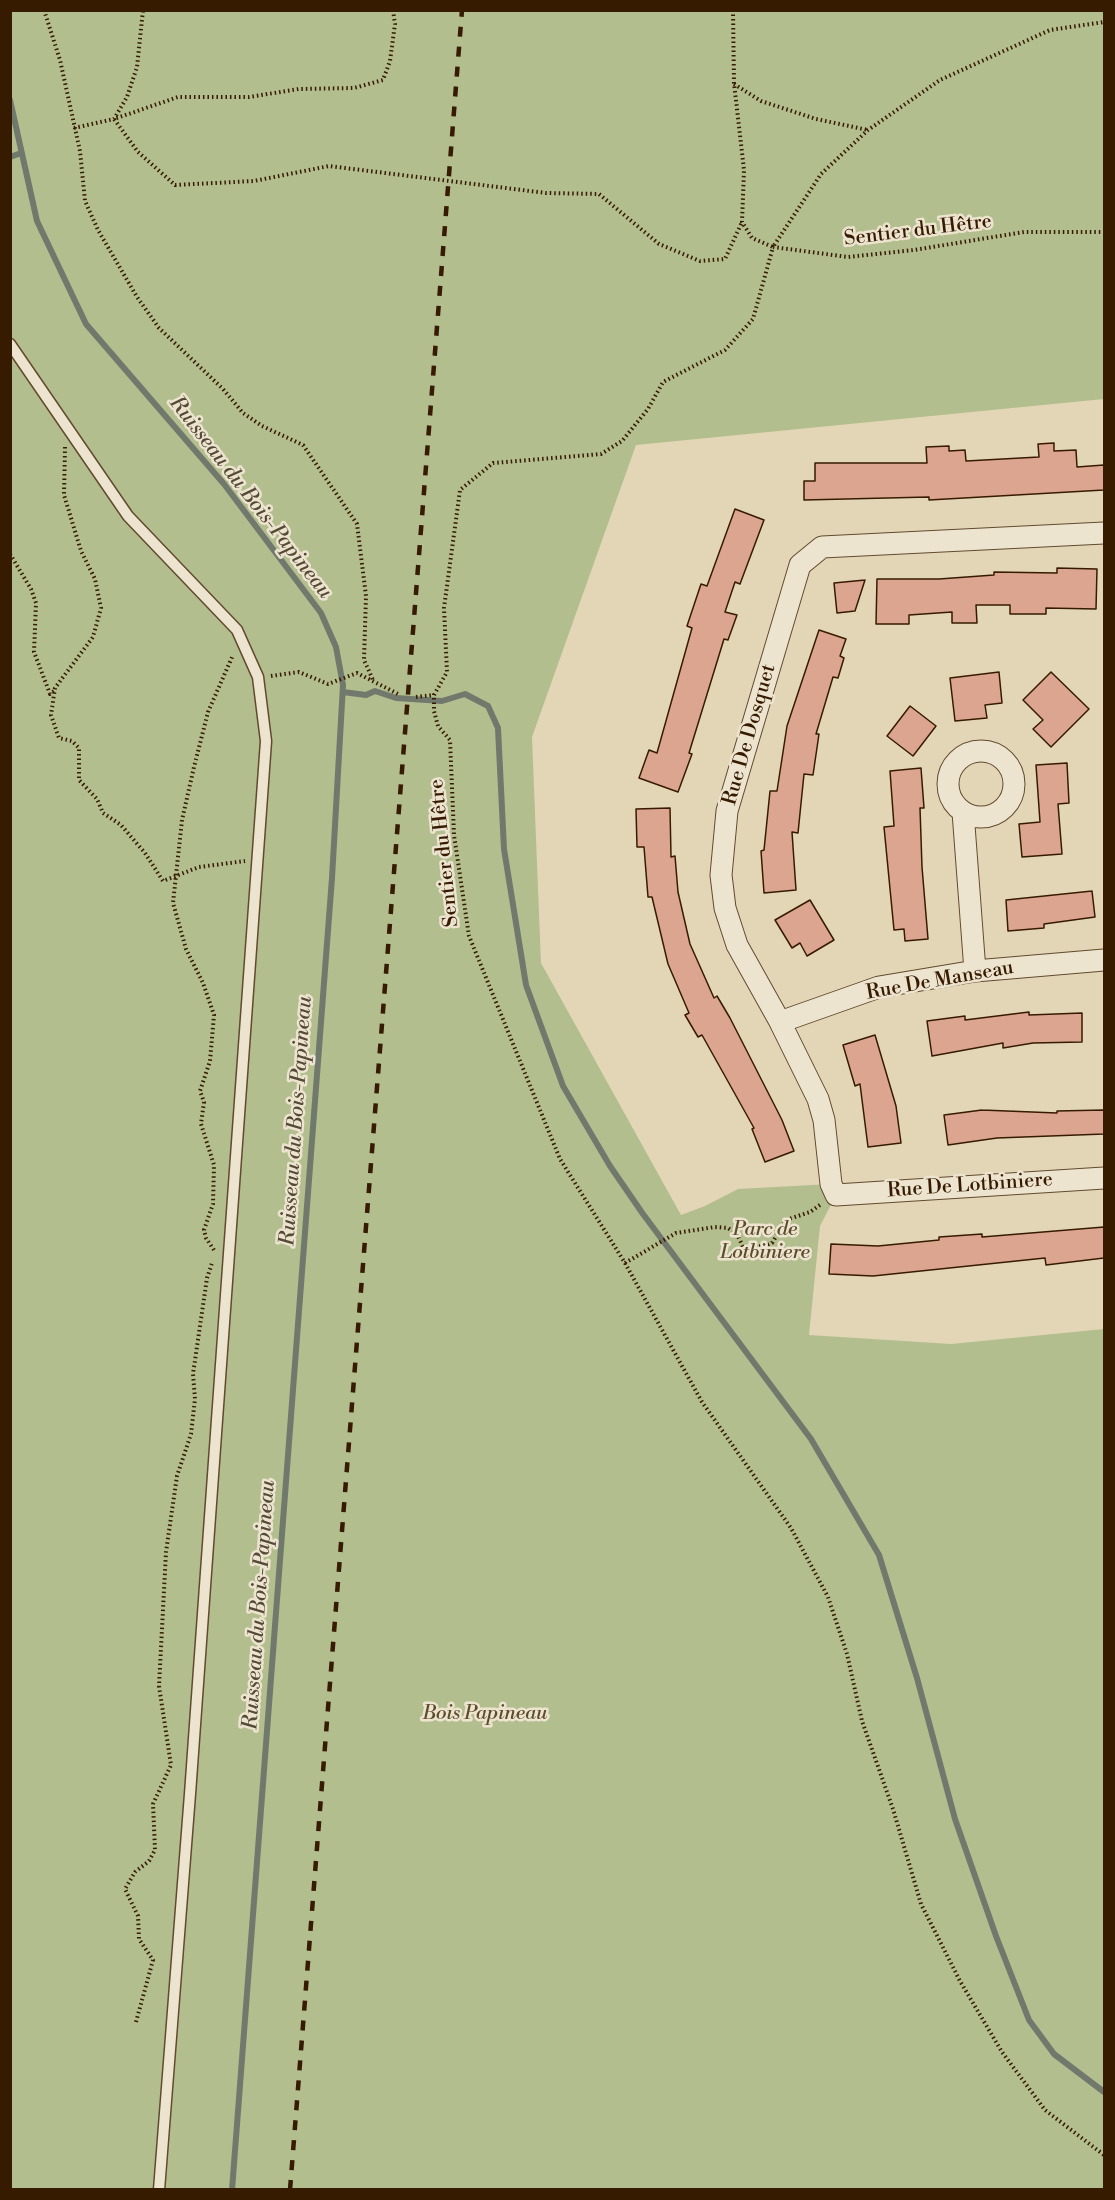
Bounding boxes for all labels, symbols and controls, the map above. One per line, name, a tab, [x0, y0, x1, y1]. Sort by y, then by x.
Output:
street label: Sentier du Hêtre	[843, 210, 993, 252]
water label: Ruisseau du Bois-Papineau	[163, 392, 337, 604]
street label: Rue De Dosquet	[718, 662, 782, 808]
street label: Sentier du Hêtre	[425, 778, 465, 928]
street label: Rue De Manseau	[864, 956, 1016, 1006]
water label: Ruisseau du Bois-Papineau	[276, 995, 318, 1247]
street label: Rue De Lotbiniere	[886, 1168, 1054, 1204]
park label: Parc de Lotbiniere	[720, 1218, 810, 1265]
water label: Ruisseau du Bois-Papineau	[239, 1479, 281, 1731]
park label: Bois Papineau	[423, 1702, 547, 1726]

